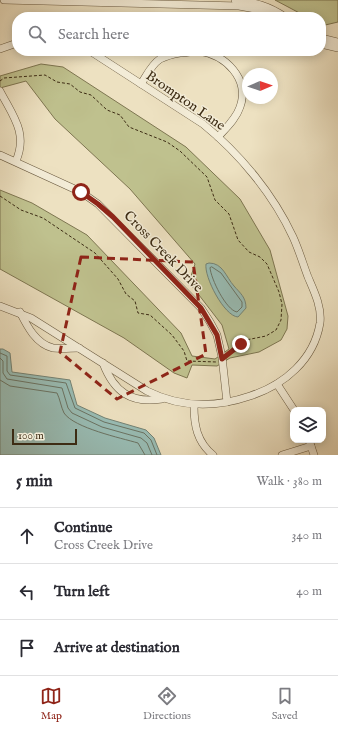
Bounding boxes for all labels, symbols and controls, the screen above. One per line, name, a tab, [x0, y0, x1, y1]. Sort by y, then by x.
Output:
search box	[12, 12, 326, 56]
icon: search	[26, 23, 48, 45]
text: Search here	[58, 25, 129, 44]
street label: Brompton Lane	[142, 67, 229, 135]
north arrow	[242, 68, 278, 104]
route start	[72, 183, 90, 201]
street label: Cross Creek Drive	[120, 207, 207, 297]
route end	[232, 335, 250, 353]
map controls	[290, 407, 326, 443]
button: layers	[290, 407, 326, 443]
scale bar	[12, 427, 77, 446]
text: 100 m	[18, 429, 44, 443]
text: 5 min	[16, 471, 53, 492]
text: Walk · 380 m	[257, 473, 322, 490]
text: Continue	[54, 518, 112, 537]
icon: ahead	[16, 525, 38, 547]
text: 340 m	[292, 527, 322, 544]
text: Cross Creek Drive	[54, 537, 153, 554]
icon: left	[16, 581, 38, 603]
text: Turn left	[54, 582, 110, 601]
text: 40 m	[296, 583, 322, 600]
icon: arrive	[16, 637, 38, 659]
text: Arrive at destination	[54, 638, 180, 657]
tab: Map	[40, 685, 62, 723]
tab: Directions	[143, 685, 191, 723]
tab: Saved	[272, 685, 298, 723]

